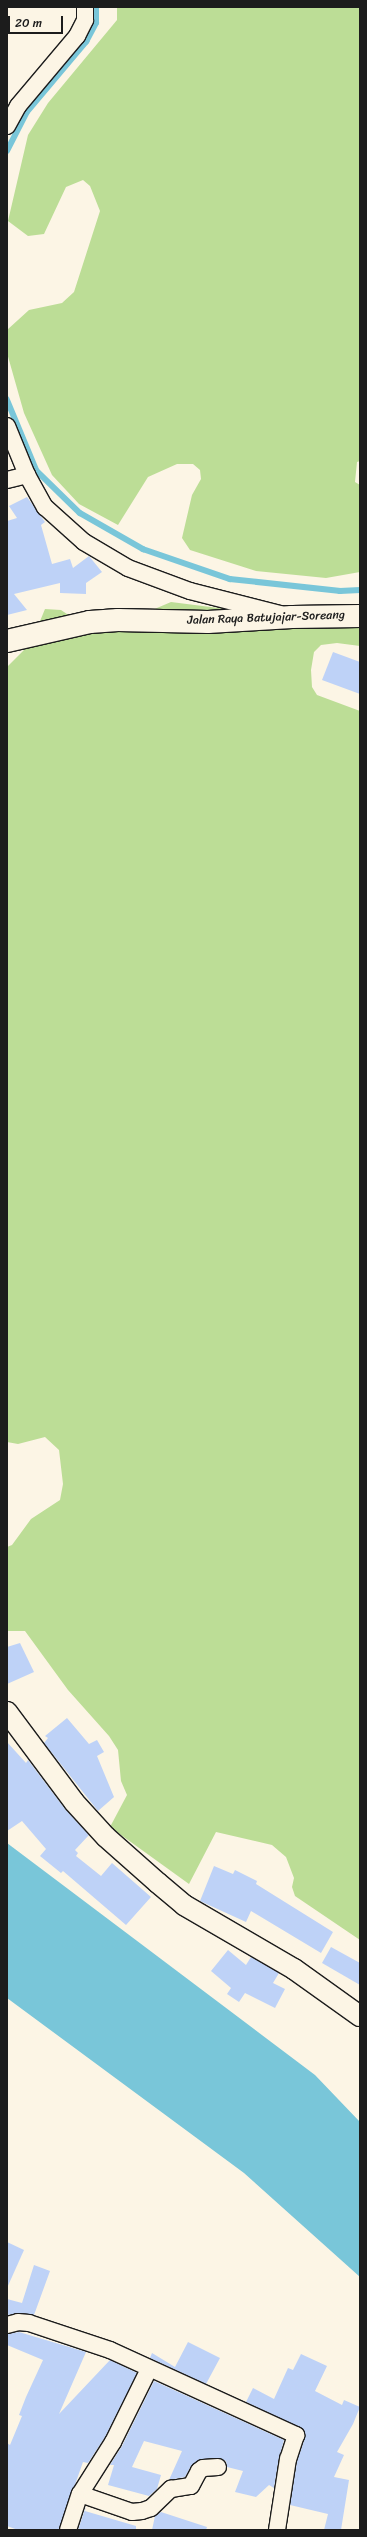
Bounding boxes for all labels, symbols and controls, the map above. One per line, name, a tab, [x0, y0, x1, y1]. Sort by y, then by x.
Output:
scale bar	[10, 8, 65, 34]
text: 20 m	[15, 12, 42, 34]
street label: Jalan Raya Batujajar-Soreang	[187, 608, 345, 628]

